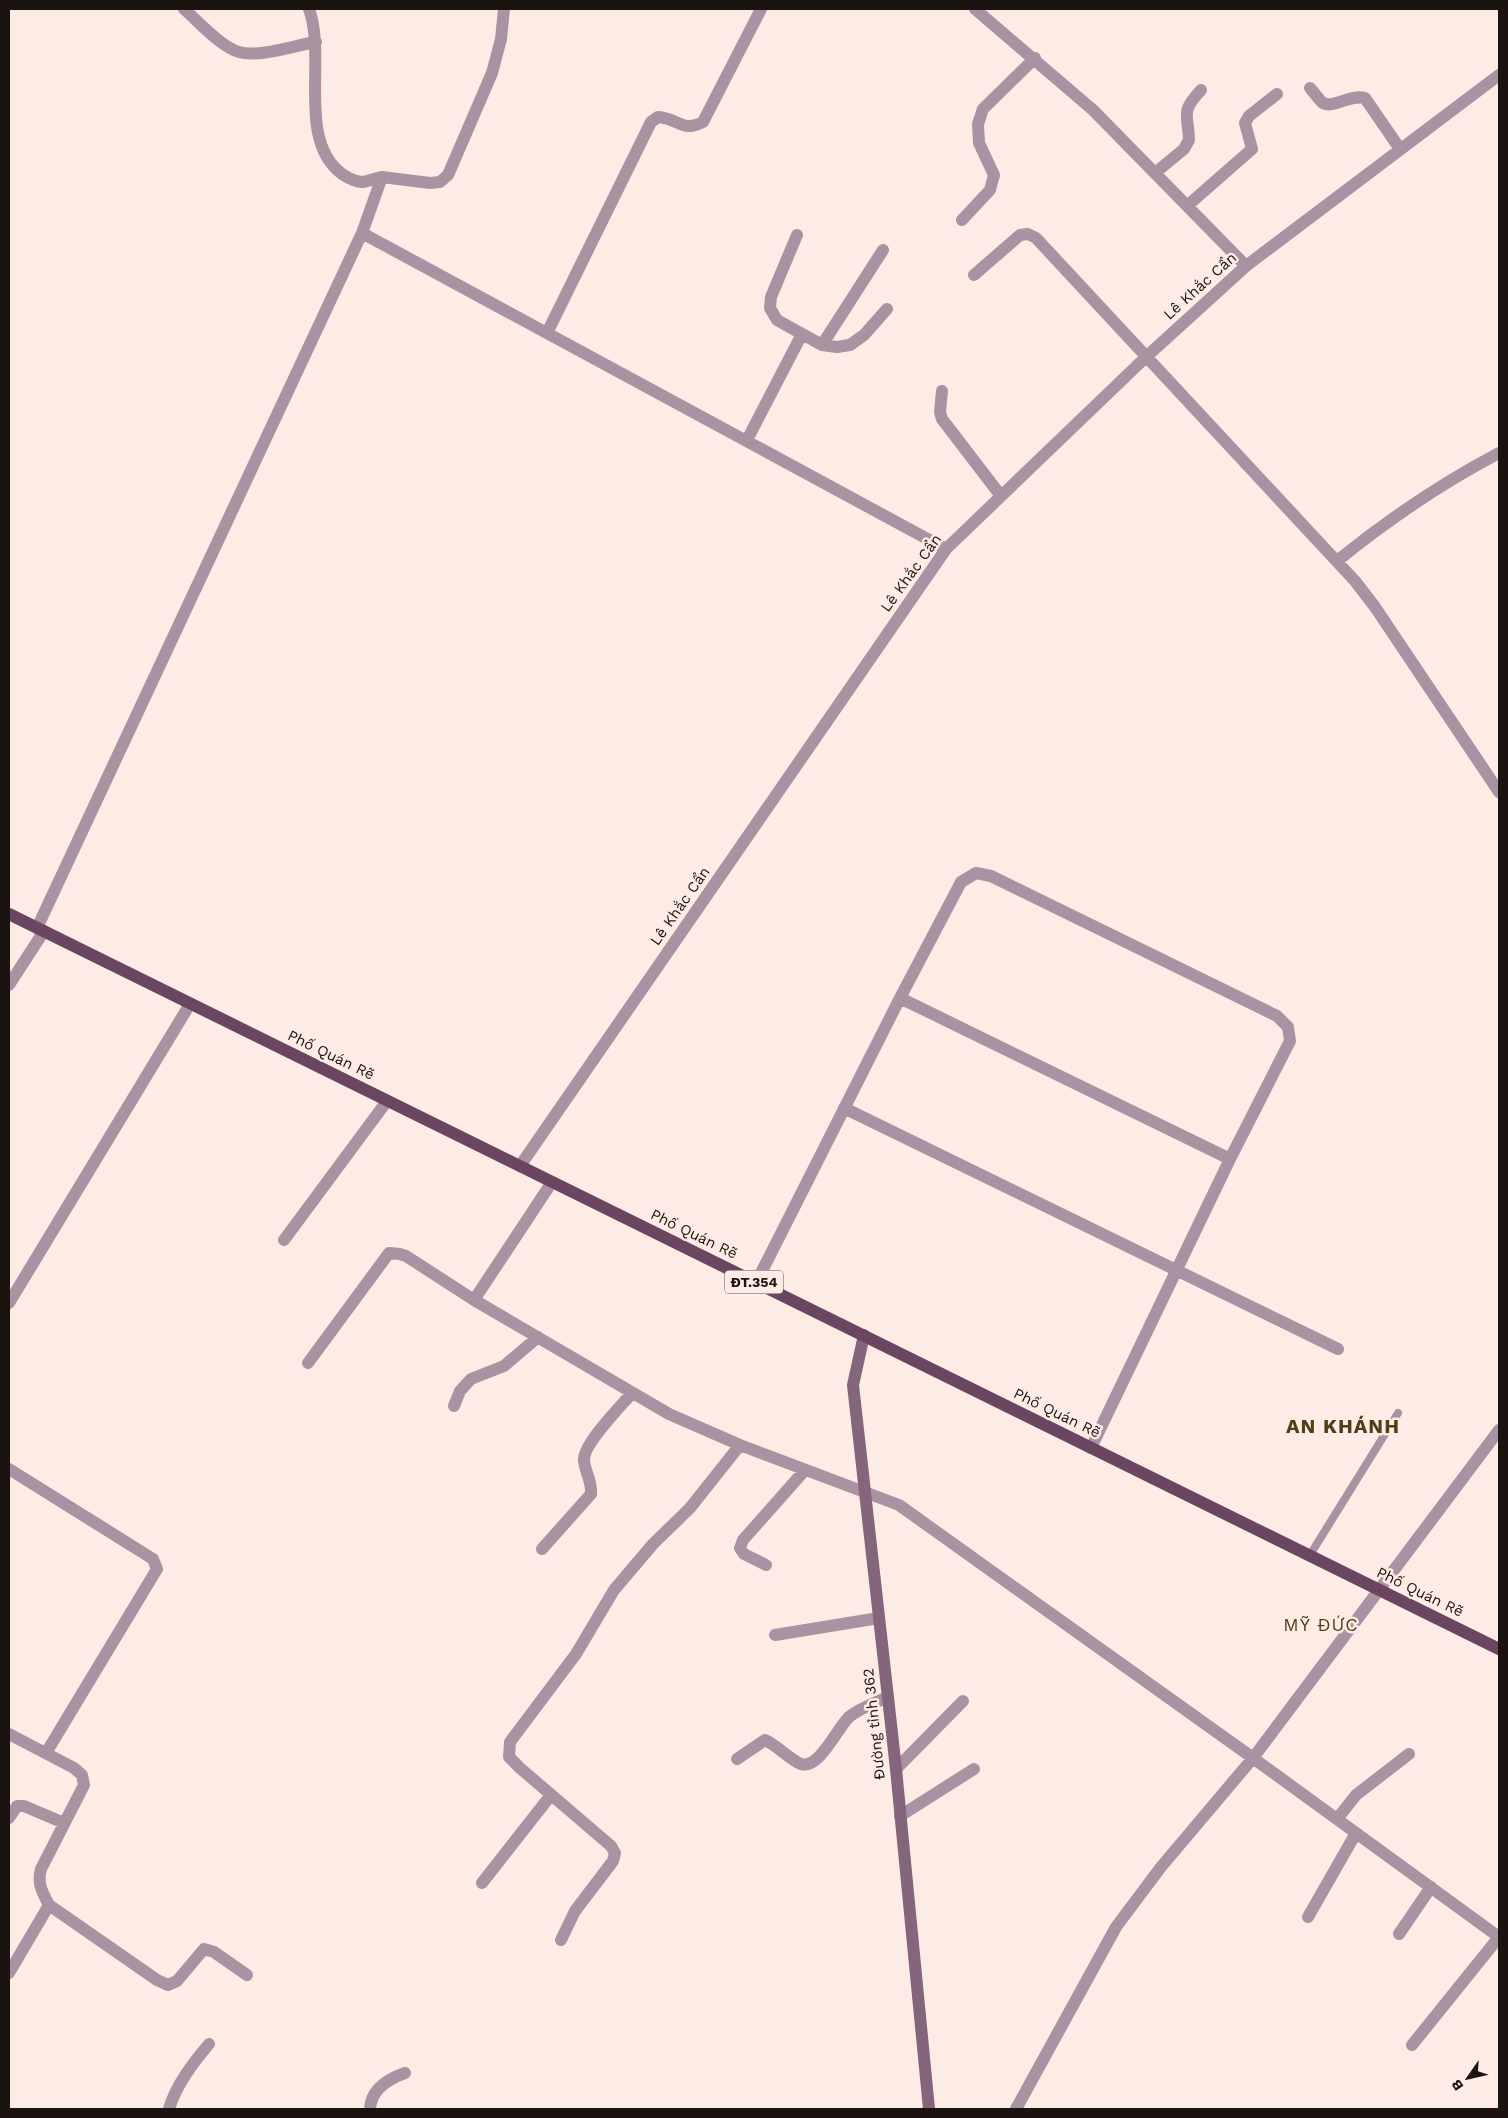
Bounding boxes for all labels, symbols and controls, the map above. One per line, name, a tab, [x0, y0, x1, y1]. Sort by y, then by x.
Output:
street label: Lê Khắc Cẩn	[1160, 249, 1240, 323]
street label: Lê Khắc Cẩn	[877, 531, 945, 615]
street label: Lê Khắc Cẩn	[646, 863, 714, 949]
street label: Phố Quán Rẽ	[285, 1026, 377, 1084]
street label: Phố Quán Rẽ	[648, 1205, 740, 1263]
road number: ĐT.354	[725, 1270, 783, 1294]
street label: Phố Quán Rẽ	[1011, 1384, 1103, 1442]
district label: AN KHÁNH	[1286, 1414, 1400, 1438]
street label: Phố Quán Rẽ	[1374, 1563, 1466, 1621]
district label: MỸ ĐỨC	[1283, 1614, 1359, 1635]
street label: Đường tỉnh 362	[859, 1667, 889, 1781]
north arrow	[1443, 2053, 1493, 2103]
text: B	[1448, 2076, 1467, 2094]

